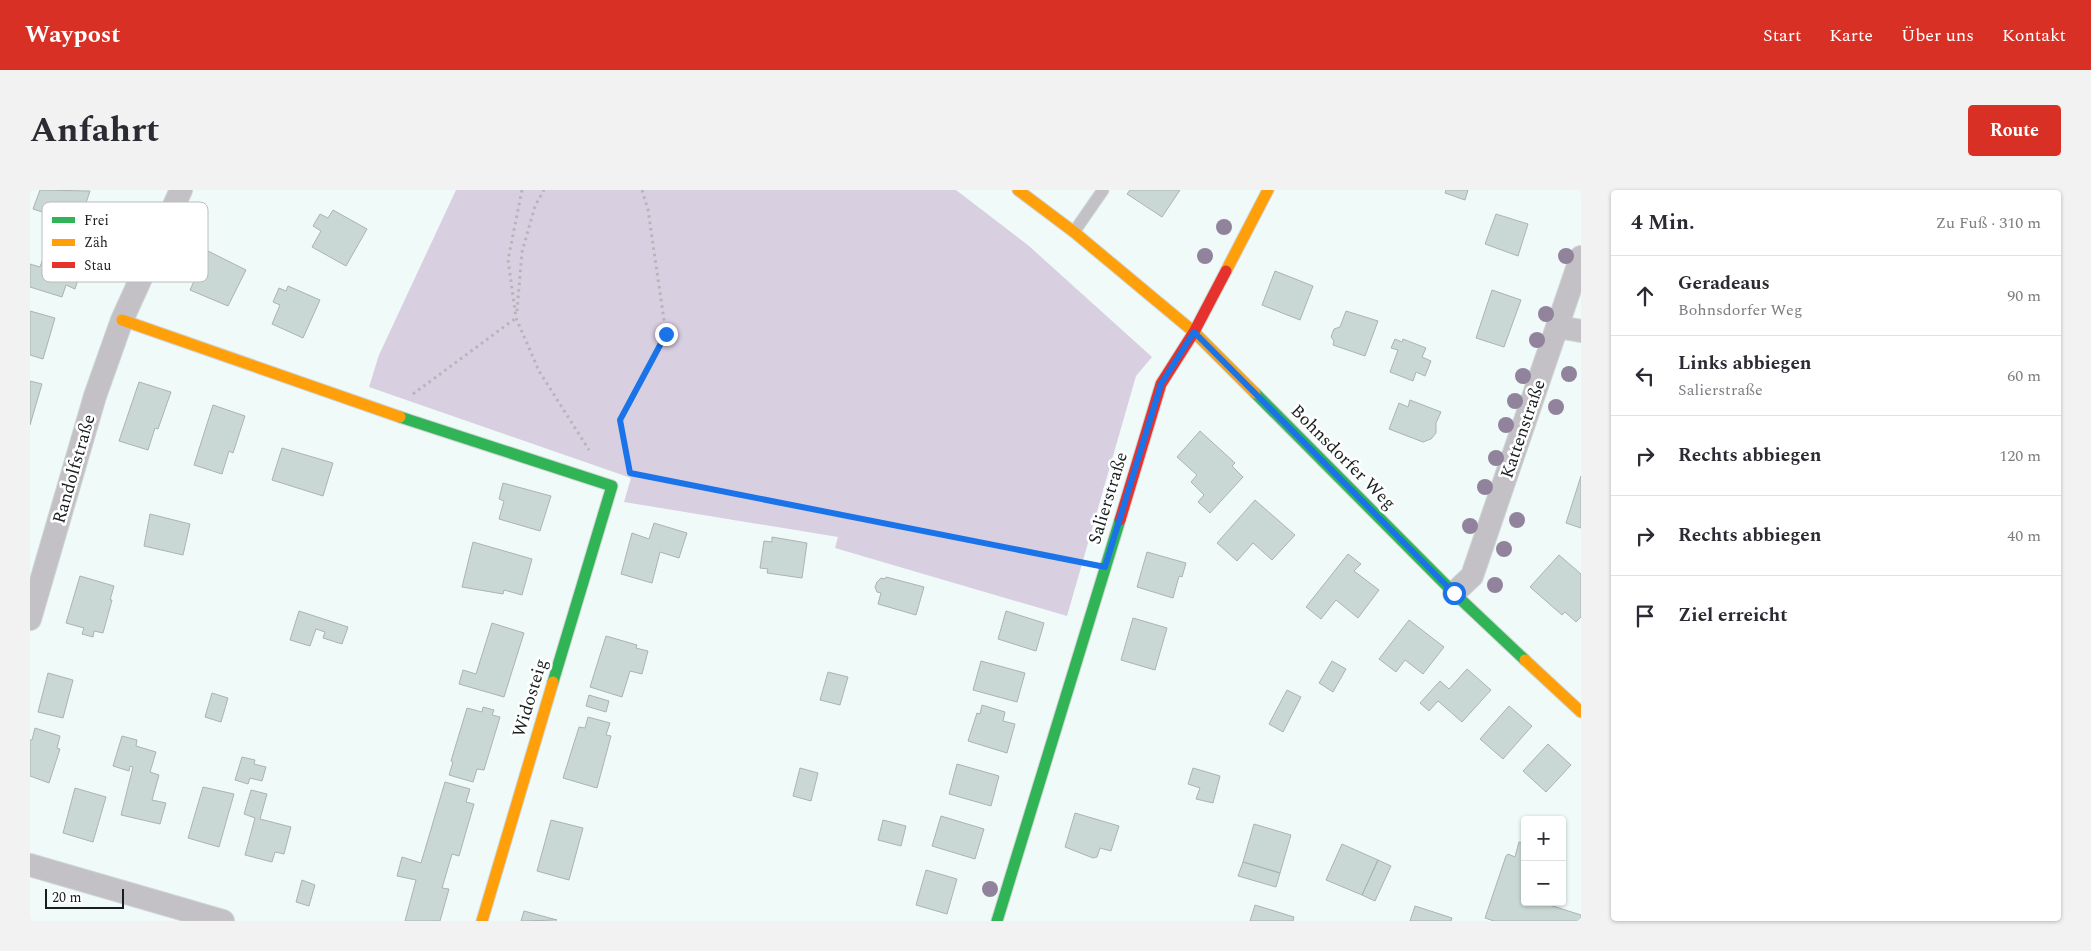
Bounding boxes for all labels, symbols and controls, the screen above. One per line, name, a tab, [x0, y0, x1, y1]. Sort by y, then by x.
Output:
text: Waypost	[25, 17, 121, 53]
text: Start	[1763, 22, 1801, 49]
text: Karte	[1829, 22, 1873, 49]
text: Über uns	[1901, 22, 1974, 49]
text: Kontakt	[2002, 22, 2066, 49]
text: Anfahrt	[30, 104, 160, 157]
button: Route	[1968, 105, 2061, 156]
legend	[42, 202, 208, 282]
text: 4 Min.	[1631, 207, 1695, 239]
text: Frei	[84, 210, 109, 231]
text: Zu Fuß · 310 m	[1936, 211, 2041, 235]
text: Zäh	[84, 232, 108, 253]
text: Stau	[84, 255, 111, 276]
text: Geradeaus	[1678, 269, 1770, 298]
icon: ahead	[1631, 282, 1659, 310]
text: 90 m	[2007, 284, 2041, 308]
text: Bohnsdorfer Weg	[1678, 298, 1802, 322]
route end	[655, 323, 678, 346]
text: Links abbiegen	[1678, 349, 1812, 378]
icon: left	[1631, 362, 1659, 390]
text: 60 m	[2007, 364, 2041, 388]
street label: Kattenstraße	[1493, 376, 1553, 482]
text: Salierstraße	[1678, 378, 1763, 402]
street label: Bohnsdorfer Weg	[1284, 398, 1402, 516]
street label: Randolfstraße	[46, 411, 102, 527]
text: Rechts abbiegen	[1678, 441, 1822, 470]
icon: right	[1631, 442, 1659, 470]
text: 120 m	[1999, 444, 2041, 468]
street label: Salierstraße	[1081, 449, 1135, 547]
text: Rechts abbiegen	[1678, 521, 1822, 550]
icon: right	[1631, 522, 1659, 550]
text: 40 m	[2007, 524, 2041, 548]
route start	[1443, 582, 1466, 605]
text: Ziel erreicht	[1678, 601, 1788, 630]
icon: arrive	[1631, 602, 1659, 630]
street label: Widosteig	[505, 655, 555, 741]
map controls	[1521, 816, 1566, 906]
button: +	[1521, 816, 1566, 861]
button: −	[1521, 861, 1566, 906]
scale bar	[45, 886, 124, 909]
text: 20 m	[52, 887, 82, 908]

